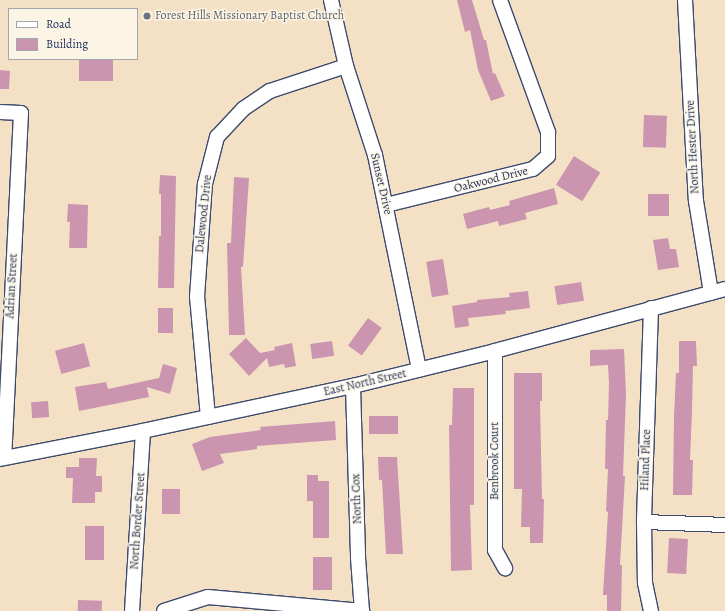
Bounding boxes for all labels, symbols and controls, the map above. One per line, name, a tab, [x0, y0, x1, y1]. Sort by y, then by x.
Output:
legend	[8, 8, 138, 60]
place label: Forest Hills Missionary Baptist Church	[155, 9, 344, 23]
marker: Forest Hills Missionary Baptist Church	[142, 11, 152, 21]
text: Road	[46, 16, 71, 32]
text: Building	[46, 36, 88, 52]
street label: North Hester Drive	[683, 100, 703, 194]
street label: Sunset Drive	[367, 152, 395, 216]
street label: Oakwood Drive	[452, 164, 530, 196]
street label: Dalewood Drive	[193, 174, 215, 254]
street label: Adrian Street	[3, 253, 21, 319]
street label: East North Street	[322, 366, 408, 400]
street label: Benbrook Court	[488, 422, 502, 500]
street label: Hiland Place	[638, 429, 654, 491]
street label: North Border Street	[127, 472, 149, 570]
street label: North Cox	[349, 474, 365, 524]

